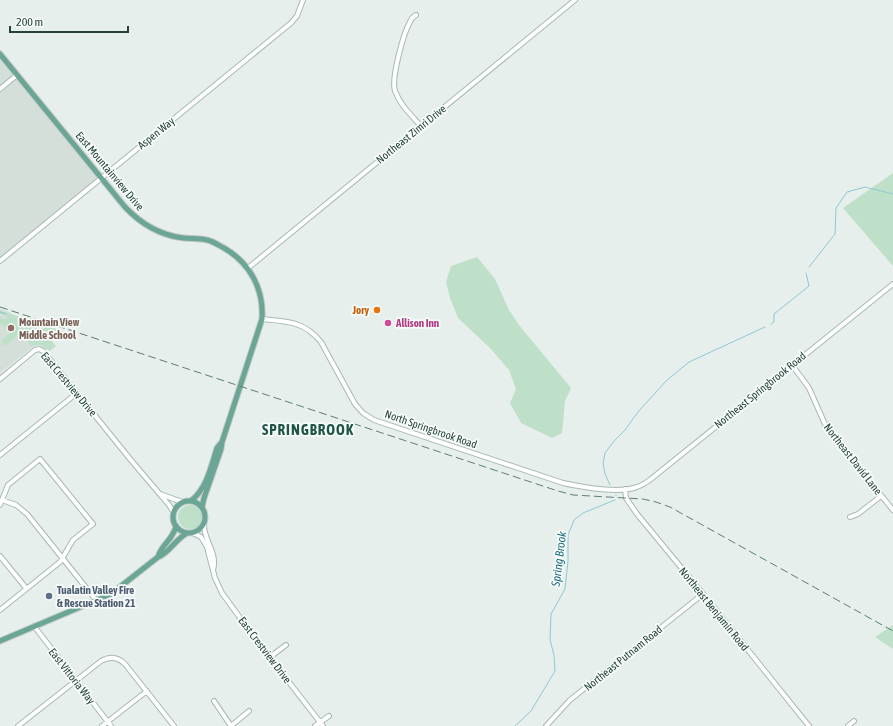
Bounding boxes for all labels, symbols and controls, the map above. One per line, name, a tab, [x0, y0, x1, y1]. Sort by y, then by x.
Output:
scale bar	[10, 8, 128, 34]
text: 200 m	[16, 15, 43, 29]
street label: Northeast Zimri Drive	[374, 102, 448, 166]
street label: Aspen Way	[135, 114, 177, 151]
street label: East Mountainview Drive	[74, 129, 146, 213]
place label: Jory	[352, 304, 369, 316]
marker: Jory	[372, 305, 382, 315]
place label: Mountain View Middle School	[19, 316, 80, 341]
place label: Allison Inn	[395, 317, 439, 329]
marker: Allison Inn	[383, 318, 393, 328]
marker: Mountain View Middle School	[6, 323, 16, 333]
street label: East Crestview Drive	[39, 350, 99, 418]
street label: Northeast Springbrook Road	[712, 350, 808, 430]
street label: North Springbrook Road	[383, 408, 479, 450]
district label: SPRINGBROOK	[262, 421, 354, 438]
street label: Northeast David Lane	[822, 421, 884, 497]
water label: Spring Brook	[549, 530, 569, 588]
street label: Northeast Benjamin Road	[677, 565, 751, 653]
place label: Tualatin Valley Fire & Rescue Station 21	[57, 584, 135, 609]
marker: Tualatin Valley Fire & Rescue Station 21	[44, 591, 54, 601]
street label: East Crestview Drive	[236, 614, 294, 686]
street label: Northeast Putnam Road	[582, 623, 664, 693]
street label: East Vittoria Way	[47, 646, 98, 707]

